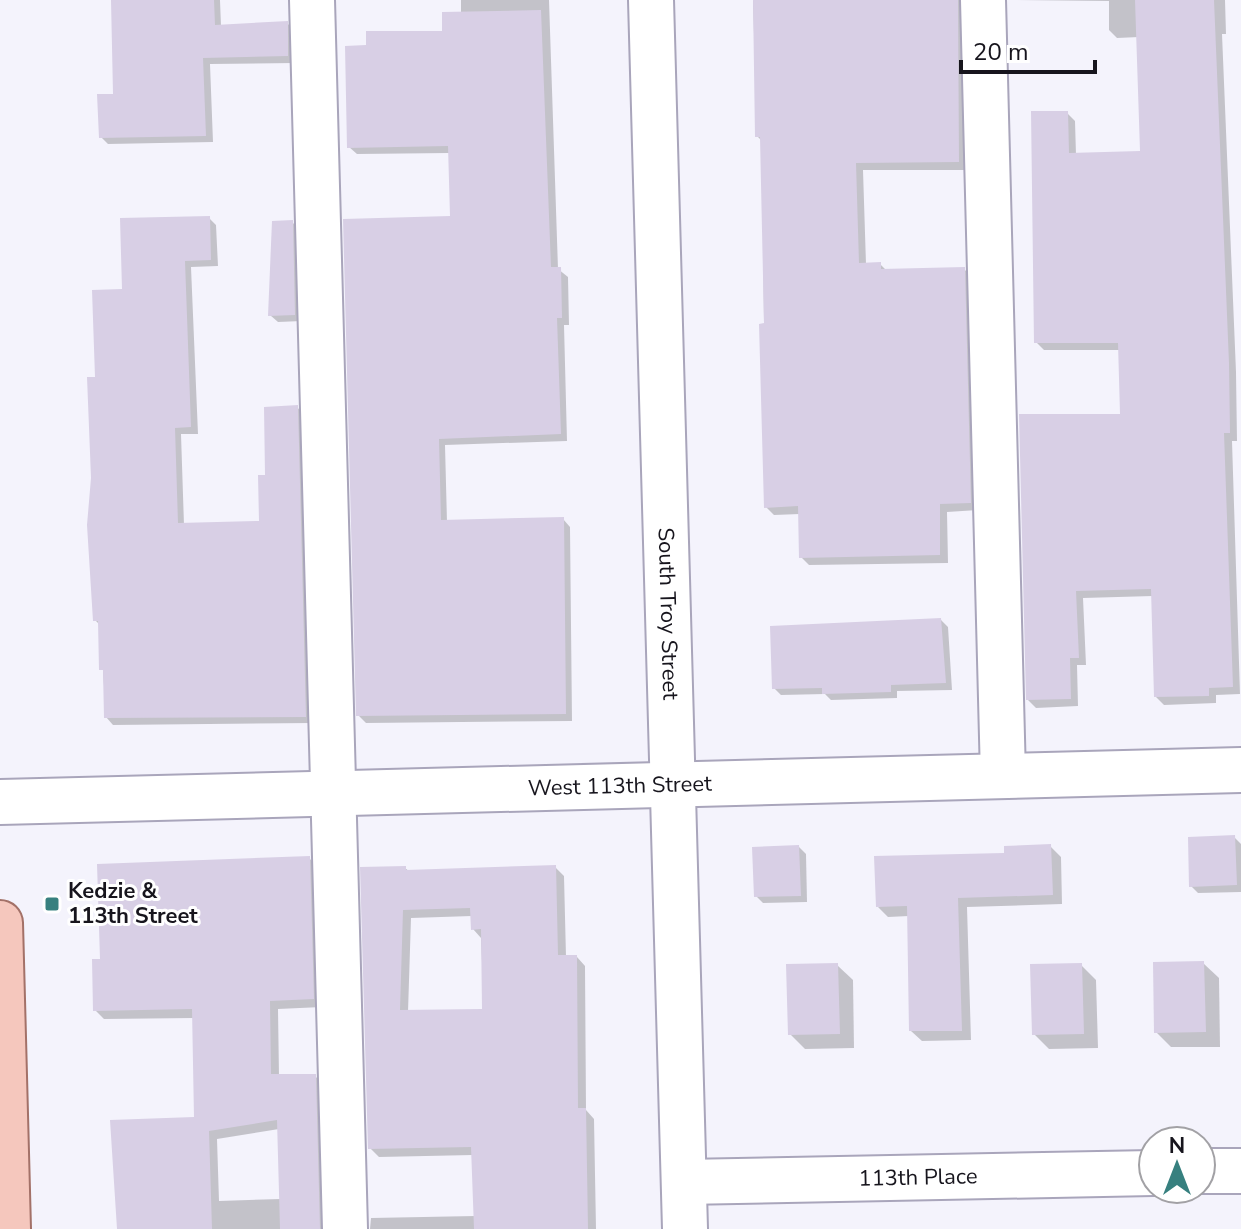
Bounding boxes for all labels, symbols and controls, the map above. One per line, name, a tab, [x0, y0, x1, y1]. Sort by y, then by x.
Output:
scale bar	[961, 24, 1095, 74]
text: 20 m	[973, 36, 1029, 68]
street label: South Troy Street	[651, 527, 685, 701]
street label: West 113th Street	[527, 769, 712, 803]
place label: Kedzie & 113th Street	[68, 876, 198, 931]
marker: Kedzie & 113th Street	[43, 895, 61, 913]
north arrow	[1137, 1125, 1217, 1205]
text: N	[1169, 1131, 1185, 1161]
street label: 113th Place	[858, 1161, 978, 1194]

